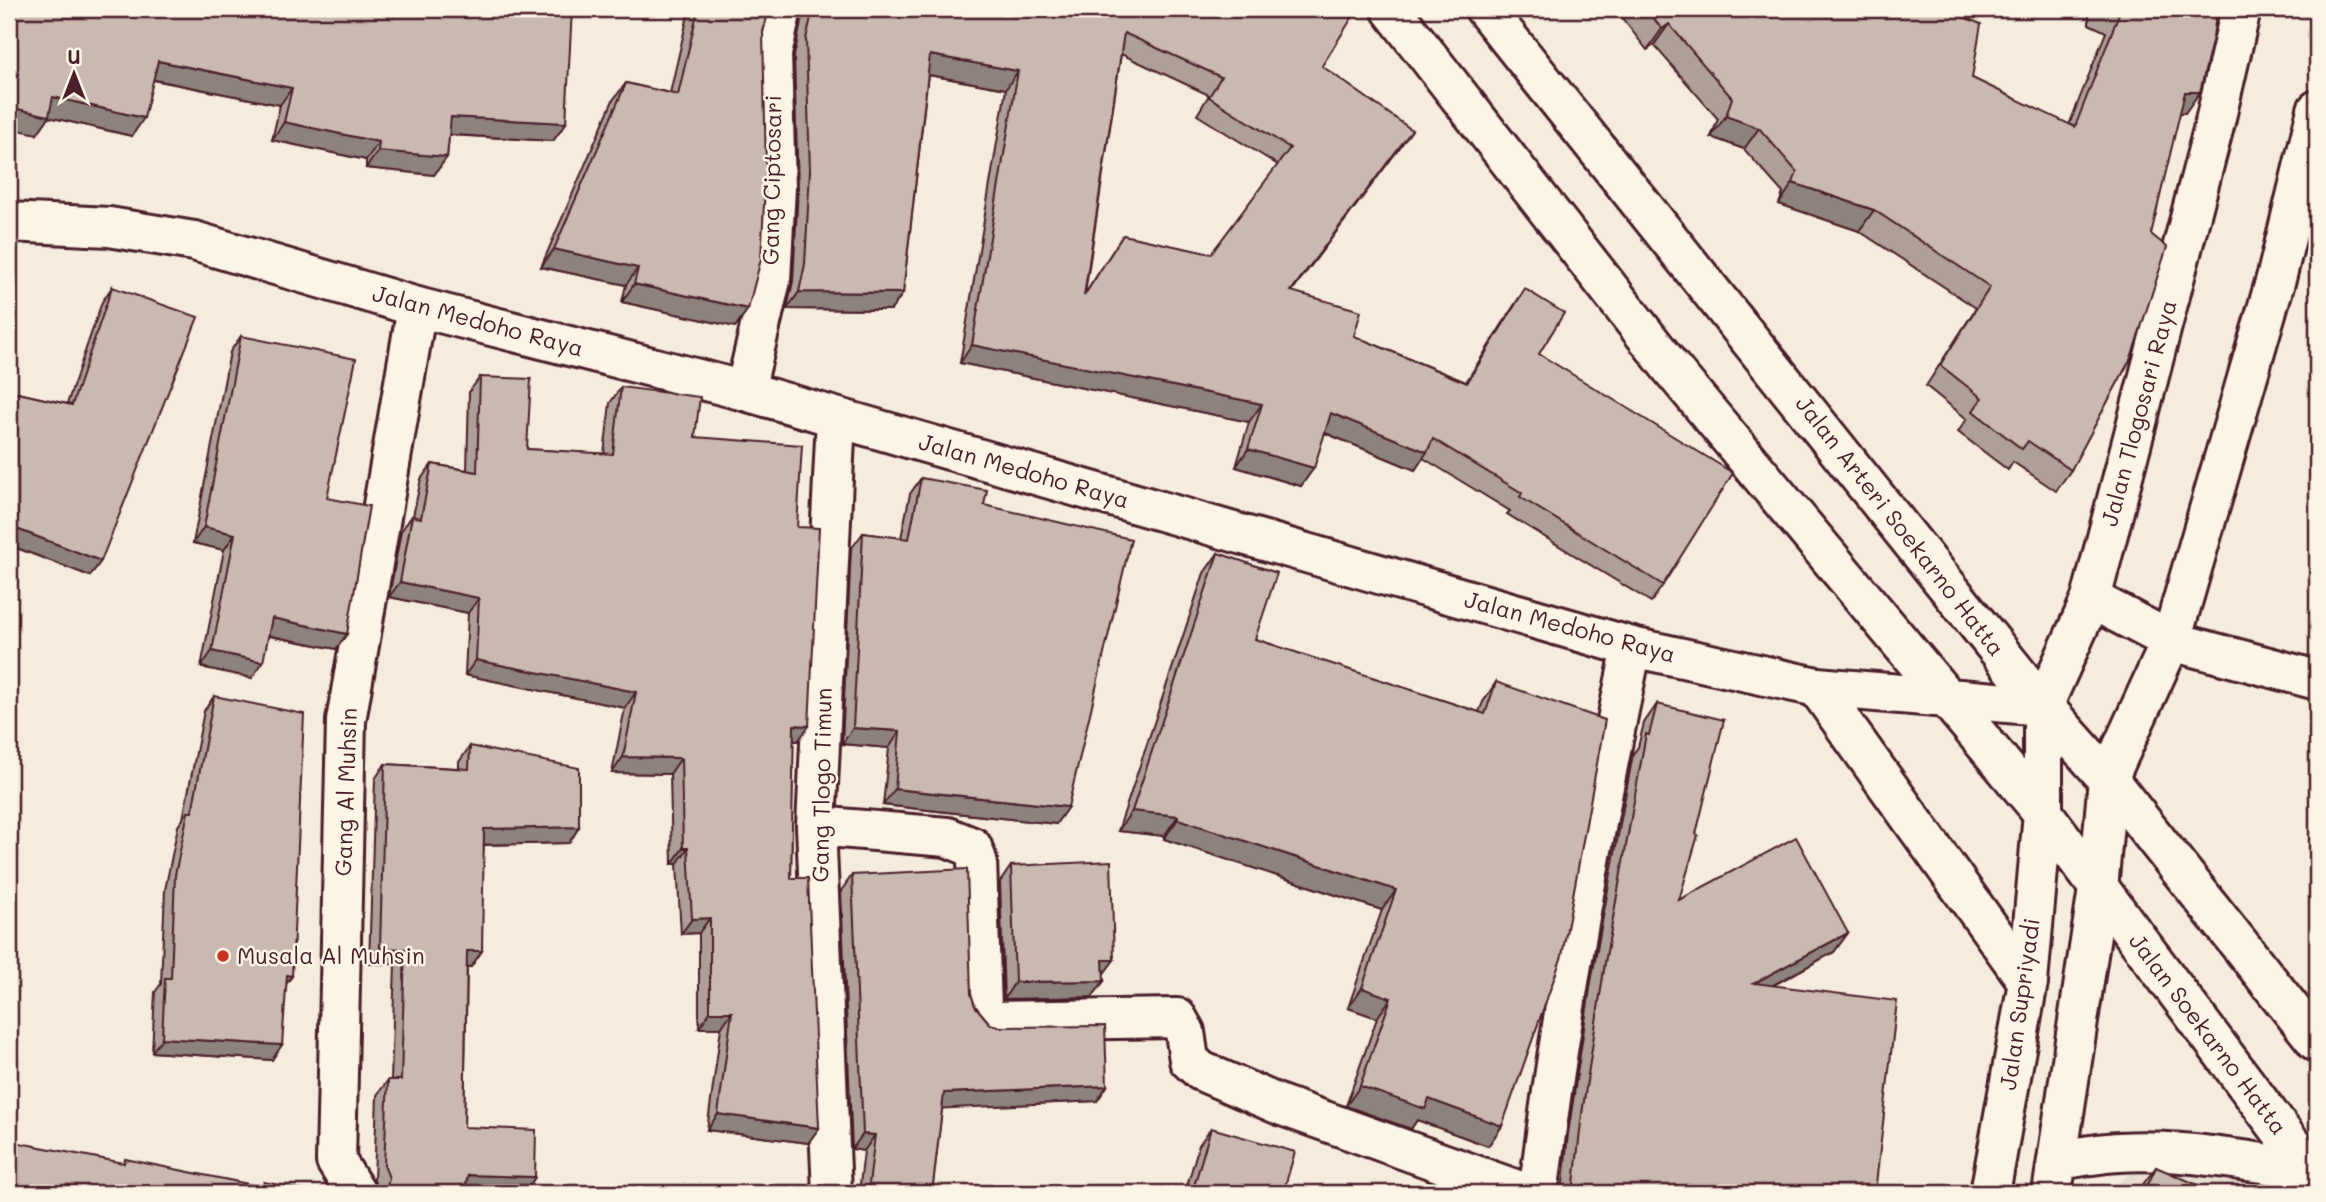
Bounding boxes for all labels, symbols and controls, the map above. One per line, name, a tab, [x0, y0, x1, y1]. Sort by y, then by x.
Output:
north arrow	[38, 38, 108, 108]
text: U	[67, 44, 81, 69]
street label: Gang Ciptosari	[755, 95, 787, 265]
street label: Jalan Medoho Raya	[369, 277, 587, 363]
street label: Jalan Tlogosari Raya	[2093, 296, 2183, 529]
street label: Jalan Arteri Soekarno Hatta	[1790, 389, 2012, 662]
street label: Jalan Medoho Raya	[916, 426, 1133, 514]
street label: Jalan Medoho Raya	[1461, 583, 1679, 669]
street label: Gang Tlogo Timun	[804, 687, 838, 883]
street label: Gang Al Muhsin	[327, 707, 363, 877]
street label: Jalan Supriyadi	[1992, 916, 2046, 1092]
street label: Jalan Soekarno Hatta	[2123, 926, 2295, 1140]
place label: Musala Al Muhsin	[237, 940, 425, 970]
marker: Musala Al Muhsin	[215, 948, 231, 964]

